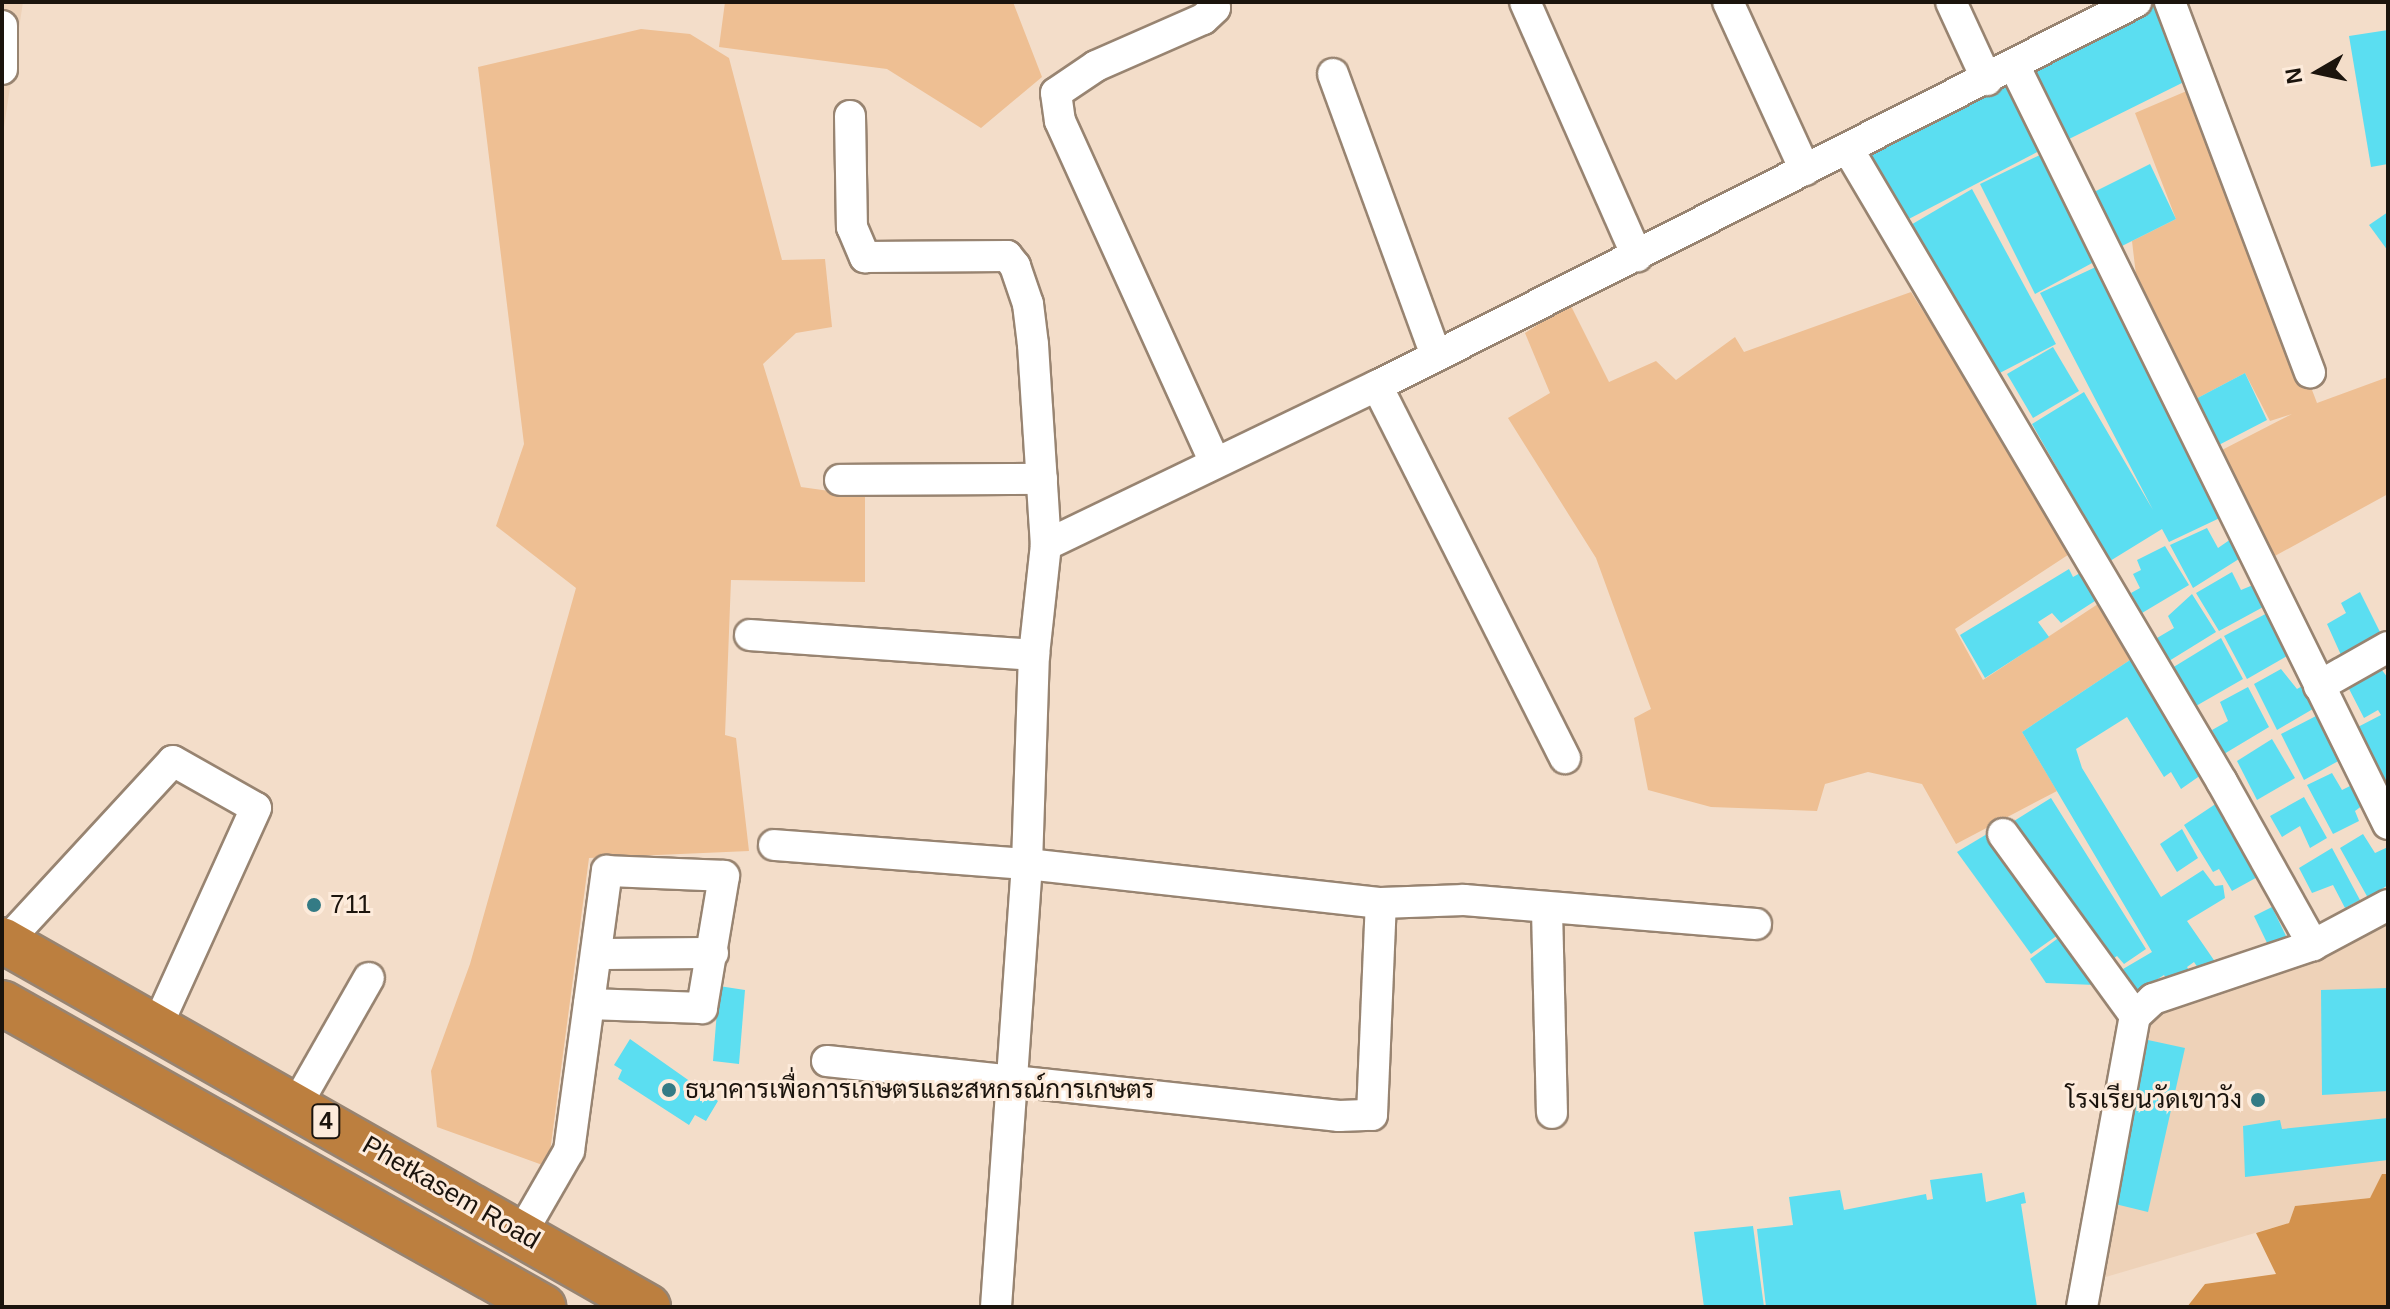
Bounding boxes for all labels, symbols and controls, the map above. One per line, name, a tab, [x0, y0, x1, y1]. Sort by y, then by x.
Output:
north arrow	[2278, 32, 2358, 112]
text: N	[2280, 66, 2307, 86]
place label: 711	[330, 889, 371, 921]
marker: 711	[305, 896, 323, 914]
place label: ธนาคารเพื่อการเกษตรและสหกรณ์การเกษตร	[685, 1074, 1154, 1106]
marker: ธนาคารเพื่อการเกษตรและสหกรณ์การเกษตร	[660, 1081, 678, 1099]
place label: โรงเรียนวัดเขาวัง	[2066, 1084, 2242, 1116]
marker: โรงเรียนวัดเขาวัง	[2249, 1091, 2267, 1109]
road number: 4	[310, 1101, 342, 1141]
street label: Phetkasem Road	[357, 1130, 545, 1256]

